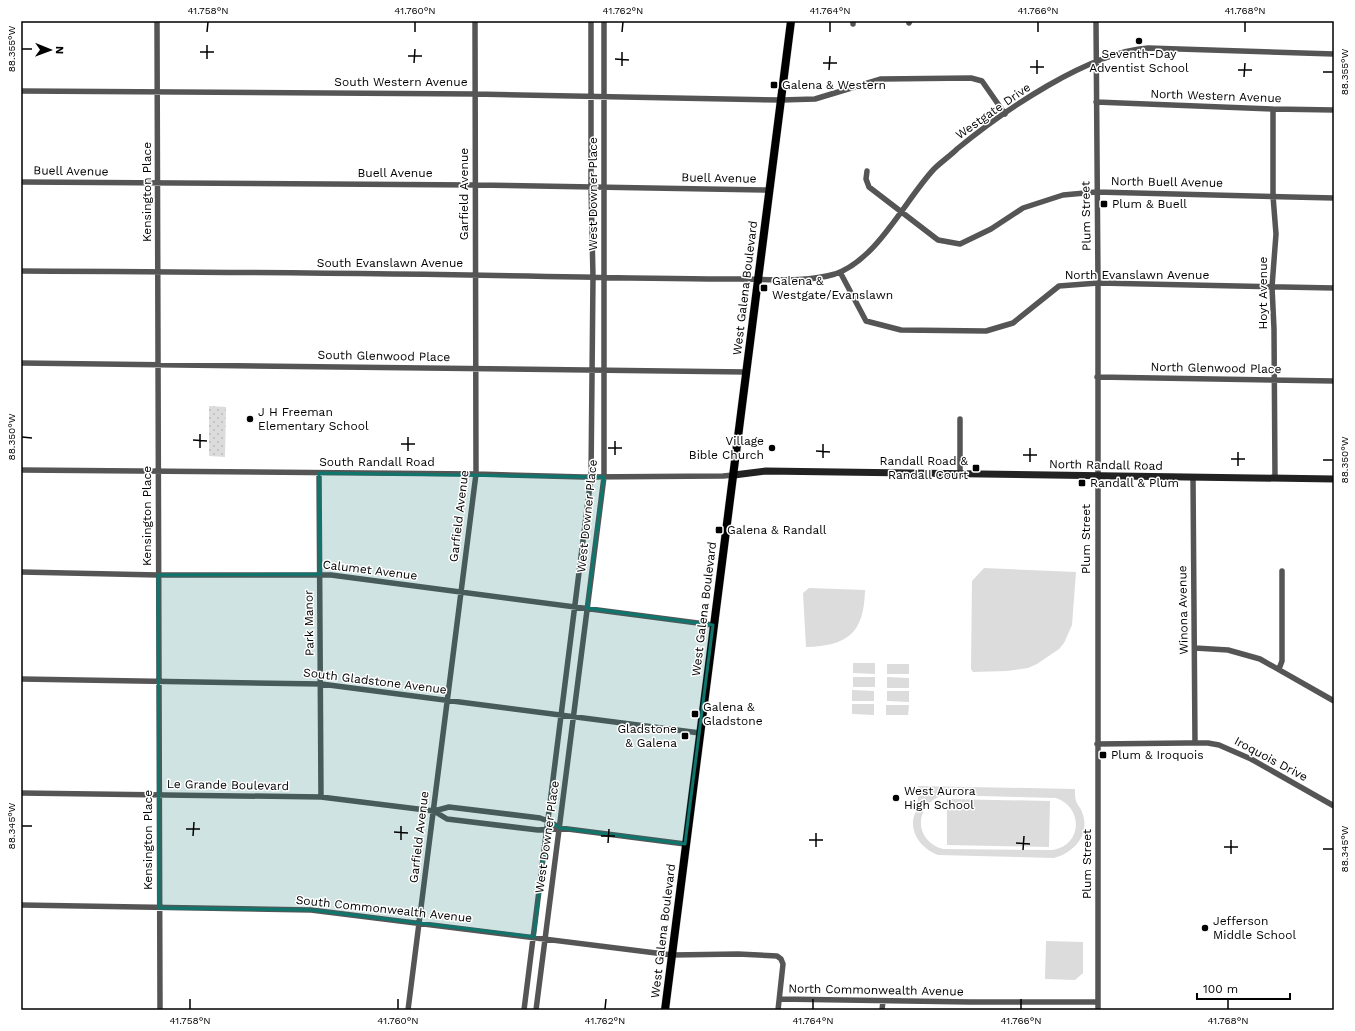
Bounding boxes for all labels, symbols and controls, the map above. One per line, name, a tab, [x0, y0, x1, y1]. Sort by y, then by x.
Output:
text: 41.758°N	[187, 5, 229, 16]
text: 41.760°N	[394, 5, 436, 16]
text: 41.762°N	[603, 5, 643, 16]
text: 41.764°N	[809, 5, 851, 16]
text: 41.766°N	[1017, 5, 1059, 16]
text: 41.768°N	[1224, 5, 1266, 16]
text: 88.355°W	[6, 25, 17, 72]
north arrow	[30, 30, 70, 70]
marker: Seventh-Day Adventist School	[1134, 36, 1144, 46]
text: N	[53, 46, 66, 54]
place label: Seventh-Day Adventist School	[1089, 47, 1189, 75]
text: 88.355°W	[1339, 48, 1350, 95]
street label: South Western Avenue	[334, 75, 468, 89]
place label: Galena & Western	[782, 78, 886, 92]
marker: Galena & Western	[769, 80, 779, 90]
street label: Westgate Drive	[953, 80, 1033, 142]
street label: North Western Avenue	[1150, 87, 1282, 105]
street label: West Downer Place	[586, 137, 600, 251]
street label: Kensington Place	[140, 142, 154, 242]
street label: Garfield Avenue	[457, 148, 471, 240]
street label: Buell Avenue	[33, 163, 109, 179]
street label: Buell Avenue	[357, 166, 433, 180]
street label: Buell Avenue	[681, 170, 757, 186]
street label: North Buell Avenue	[1111, 174, 1223, 190]
street label: Plum Street	[1078, 181, 1094, 251]
place label: Plum & Buell	[1112, 197, 1187, 211]
marker: Plum & Buell	[1099, 199, 1109, 209]
street label: West Galena Boulevard	[730, 220, 760, 356]
street label: South Evanslawn Avenue	[317, 256, 463, 270]
street label: Hoyt Avenue	[1256, 256, 1270, 330]
street label: North Evanslawn Avenue	[1065, 268, 1209, 282]
place label: Galena & Westgate/Evanslawn	[772, 274, 893, 302]
marker: Galena & Westgate/Evanslawn	[759, 283, 769, 293]
street label: South Glenwood Place	[318, 348, 451, 364]
street label: North Glenwood Place	[1150, 360, 1282, 376]
place label: J H Freeman Elementary School	[258, 405, 369, 433]
text: 88.350°W	[6, 413, 17, 461]
marker: J H Freeman Elementary School	[245, 414, 255, 424]
place label: Village Bible Church	[689, 434, 764, 462]
text: 88.350°W	[1339, 436, 1350, 484]
marker: Village Bible Church	[767, 443, 777, 453]
place label: Randall Road & Randall Court	[880, 454, 969, 482]
street label: South Randall Road	[319, 455, 435, 469]
street label: North Randall Road	[1049, 457, 1163, 473]
street label: West Downer Place	[574, 459, 600, 573]
marker: Randall Road & Randall Court	[971, 463, 981, 473]
street label: Kensington Place	[140, 466, 154, 566]
street label: Garfield Avenue	[446, 469, 472, 563]
place label: Randall & Plum	[1090, 476, 1179, 490]
marker: Randall & Plum	[1077, 478, 1087, 488]
street label: Plum Street	[1079, 504, 1093, 574]
place label: Galena & Randall	[727, 523, 827, 537]
marker: Galena & Randall	[714, 525, 724, 535]
street label: West Galena Boulevard	[689, 541, 719, 677]
street label: Calumet Avenue	[322, 557, 418, 583]
street label: Winona Avenue	[1175, 565, 1191, 655]
street label: Park Manor	[301, 590, 317, 656]
street label: South Gladstone Avenue	[302, 665, 448, 697]
place label: Galena & Gladstone	[703, 700, 763, 728]
marker: Galena & Gladstone	[690, 709, 700, 719]
place label: Gladstone & Galena	[617, 722, 677, 750]
marker: Gladstone & Galena	[680, 731, 690, 741]
street label: Iroquois Drive	[1232, 734, 1310, 784]
place label: Plum & Iroquois	[1111, 748, 1204, 762]
marker: Plum & Iroquois	[1098, 750, 1108, 760]
street label: Le Grande Boulevard	[167, 777, 289, 793]
street label: West Downer Place	[532, 780, 562, 894]
place label: West Aurora High School	[904, 784, 976, 812]
street label: Kensington Place	[141, 790, 155, 890]
street label: Garfield Avenue	[406, 790, 432, 884]
marker: West Aurora High School	[891, 793, 901, 803]
text: 88.345°W	[6, 802, 17, 849]
text: 88.345°W	[1339, 825, 1350, 872]
street label: Plum Street	[1080, 829, 1094, 899]
street label: West Galena Boulevard	[648, 863, 678, 999]
street label: South Commonwealth Avenue	[295, 893, 473, 925]
place label: Jefferson Middle School	[1213, 914, 1296, 942]
marker: Jefferson Middle School	[1200, 923, 1210, 933]
scale bar	[1197, 975, 1290, 1001]
street label: North Commonwealth Avenue	[788, 981, 964, 999]
text: 100 m	[1203, 982, 1238, 996]
text: 41.758°N	[169, 1015, 211, 1026]
text: 41.760°N	[377, 1015, 419, 1026]
text: 41.762°N	[585, 1015, 625, 1026]
text: 41.764°N	[792, 1015, 834, 1026]
text: 41.766°N	[1000, 1015, 1042, 1026]
text: 41.768°N	[1207, 1015, 1249, 1026]

